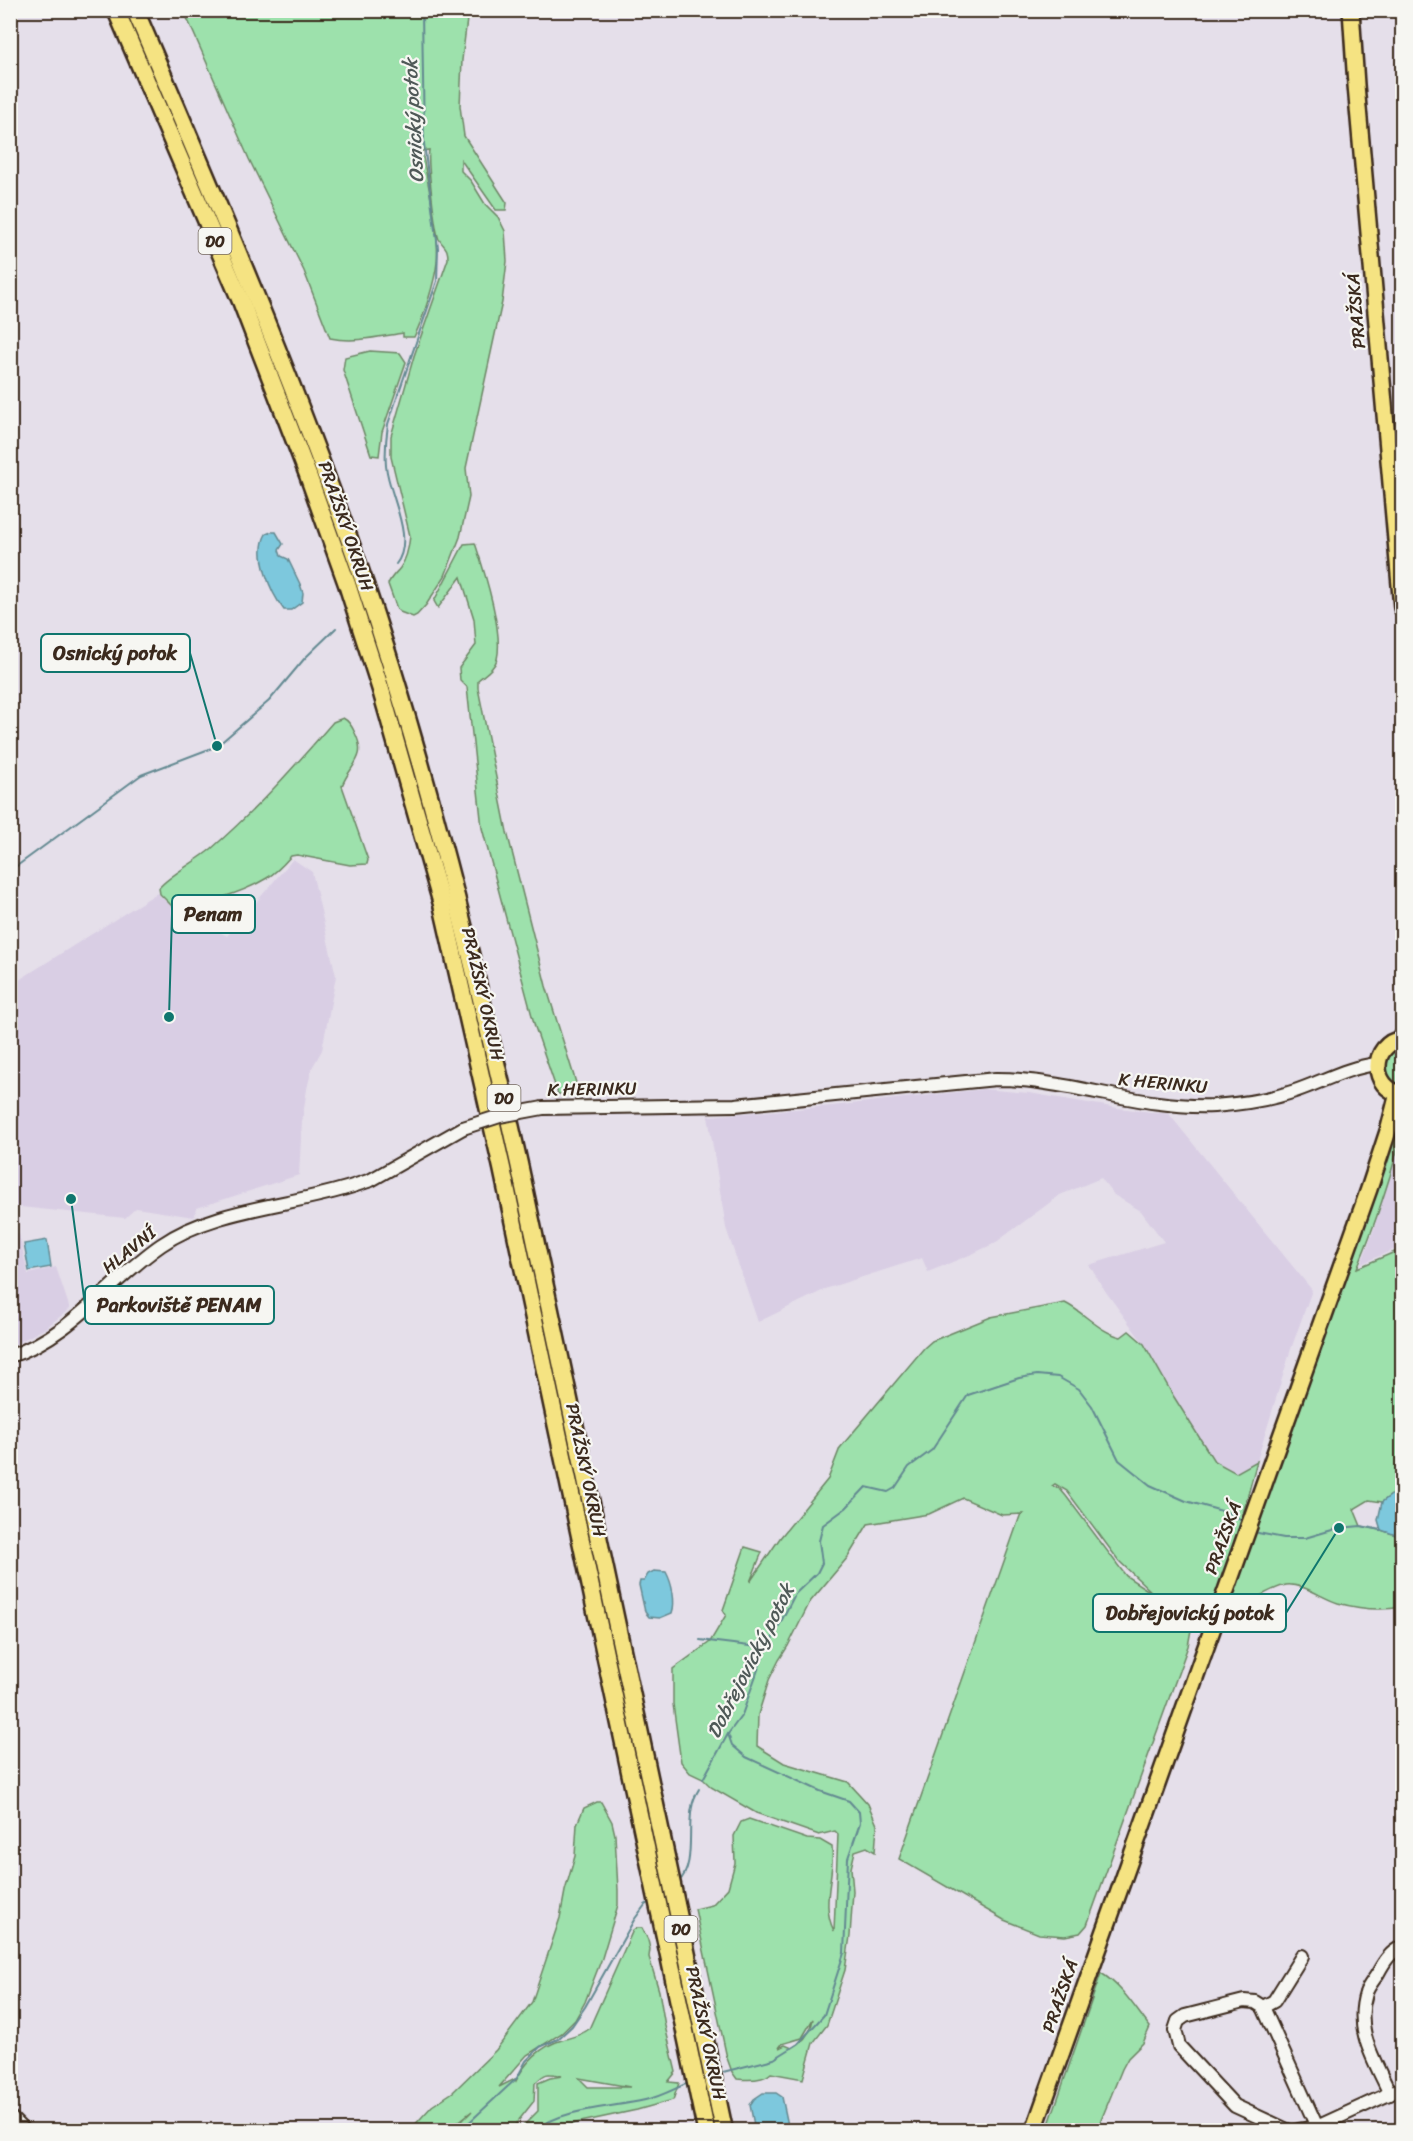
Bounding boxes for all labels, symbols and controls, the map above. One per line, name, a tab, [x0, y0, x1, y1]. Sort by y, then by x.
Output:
water label: Osnický potok	[393, 56, 434, 184]
road number: D0	[198, 228, 232, 254]
street label: PRAŽSKÁ	[1337, 270, 1375, 350]
street label: PRAŽSKÝ OKRUH	[309, 456, 383, 596]
callout: Osnický potok	[41, 634, 190, 672]
text: Osnický potok	[53, 636, 178, 671]
callout: Penam	[172, 895, 255, 933]
text: Penam	[184, 897, 242, 932]
street label: PRAŽSKÝ OKRUH	[452, 924, 514, 1064]
street label: K HERINKU	[1117, 1063, 1209, 1103]
street label: K HERINKU	[547, 1072, 637, 1106]
road number: D0	[488, 1085, 520, 1111]
street label: HLAVNÍ	[94, 1217, 165, 1282]
callout: Parkoviště PENAM	[85, 1286, 274, 1324]
text: Parkoviště PENAM	[97, 1288, 262, 1323]
street label: PRAŽSKÝ OKRUH	[556, 1400, 616, 1540]
street label: PRAŽSKÁ	[1195, 1495, 1252, 1579]
water label: Dobřejovický potok	[696, 1576, 805, 1744]
callout: Dobřejovický potok	[1093, 1594, 1286, 1632]
text: Dobřejovický potok	[1106, 1596, 1275, 1631]
road number: D0	[664, 1916, 698, 1942]
street label: PRAŽSKÁ	[1033, 1953, 1088, 2037]
street label: PRAŽSKÝ OKRUH	[676, 1963, 736, 2103]

